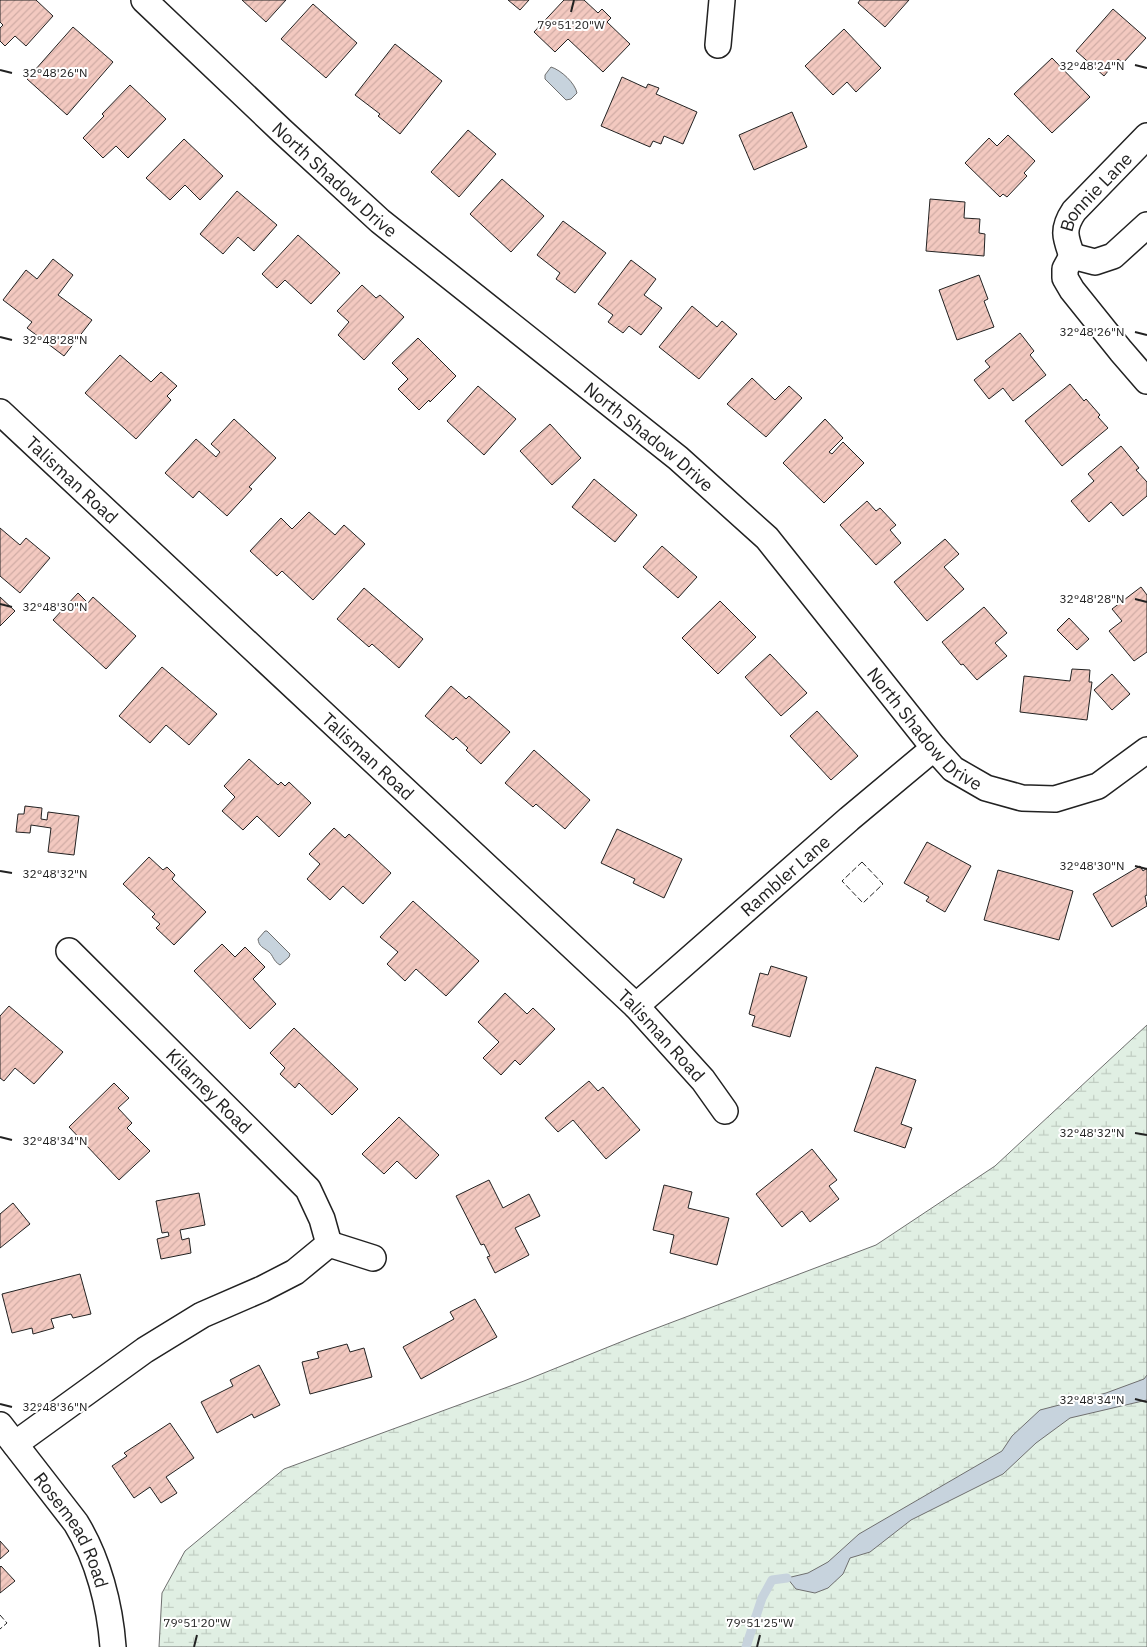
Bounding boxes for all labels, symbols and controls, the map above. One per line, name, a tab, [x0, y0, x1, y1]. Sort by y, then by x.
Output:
text: 79°51'20"W	[537, 17, 605, 32]
text: 32°48'24"N	[1059, 58, 1125, 73]
text: 32°48'26"N	[22, 65, 88, 80]
street label: North Shadow Drive	[268, 117, 402, 242]
street label: Bonnie Lane	[1054, 147, 1137, 234]
text: 32°48'26"N	[1059, 324, 1125, 339]
text: 32°48'28"N	[22, 332, 88, 347]
street label: North Shadow Drive	[580, 376, 719, 496]
street label: Talisman Road	[21, 431, 123, 528]
text: 32°48'28"N	[1059, 591, 1125, 606]
text: 32°48'30"N	[22, 599, 88, 614]
street label: North Shadow Drive	[862, 662, 987, 795]
street label: Talisman Road	[317, 707, 419, 805]
street label: Rambler Lane	[735, 830, 834, 921]
text: 32°48'30"N	[1059, 858, 1125, 873]
text: 32°48'32"N	[22, 866, 88, 881]
street label: Talisman Road	[613, 984, 710, 1086]
street label: Kilarney Road	[162, 1043, 257, 1138]
text: 32°48'32"N	[1059, 1125, 1125, 1140]
text: 32°48'34"N	[22, 1133, 88, 1148]
text: 32°48'34"N	[1059, 1392, 1125, 1407]
text: 32°48'36"N	[22, 1399, 88, 1414]
street label: Rosemead Road	[29, 1467, 114, 1590]
text: 79°51'20"W	[163, 1615, 231, 1630]
text: 79°51'25"W	[726, 1615, 794, 1630]

